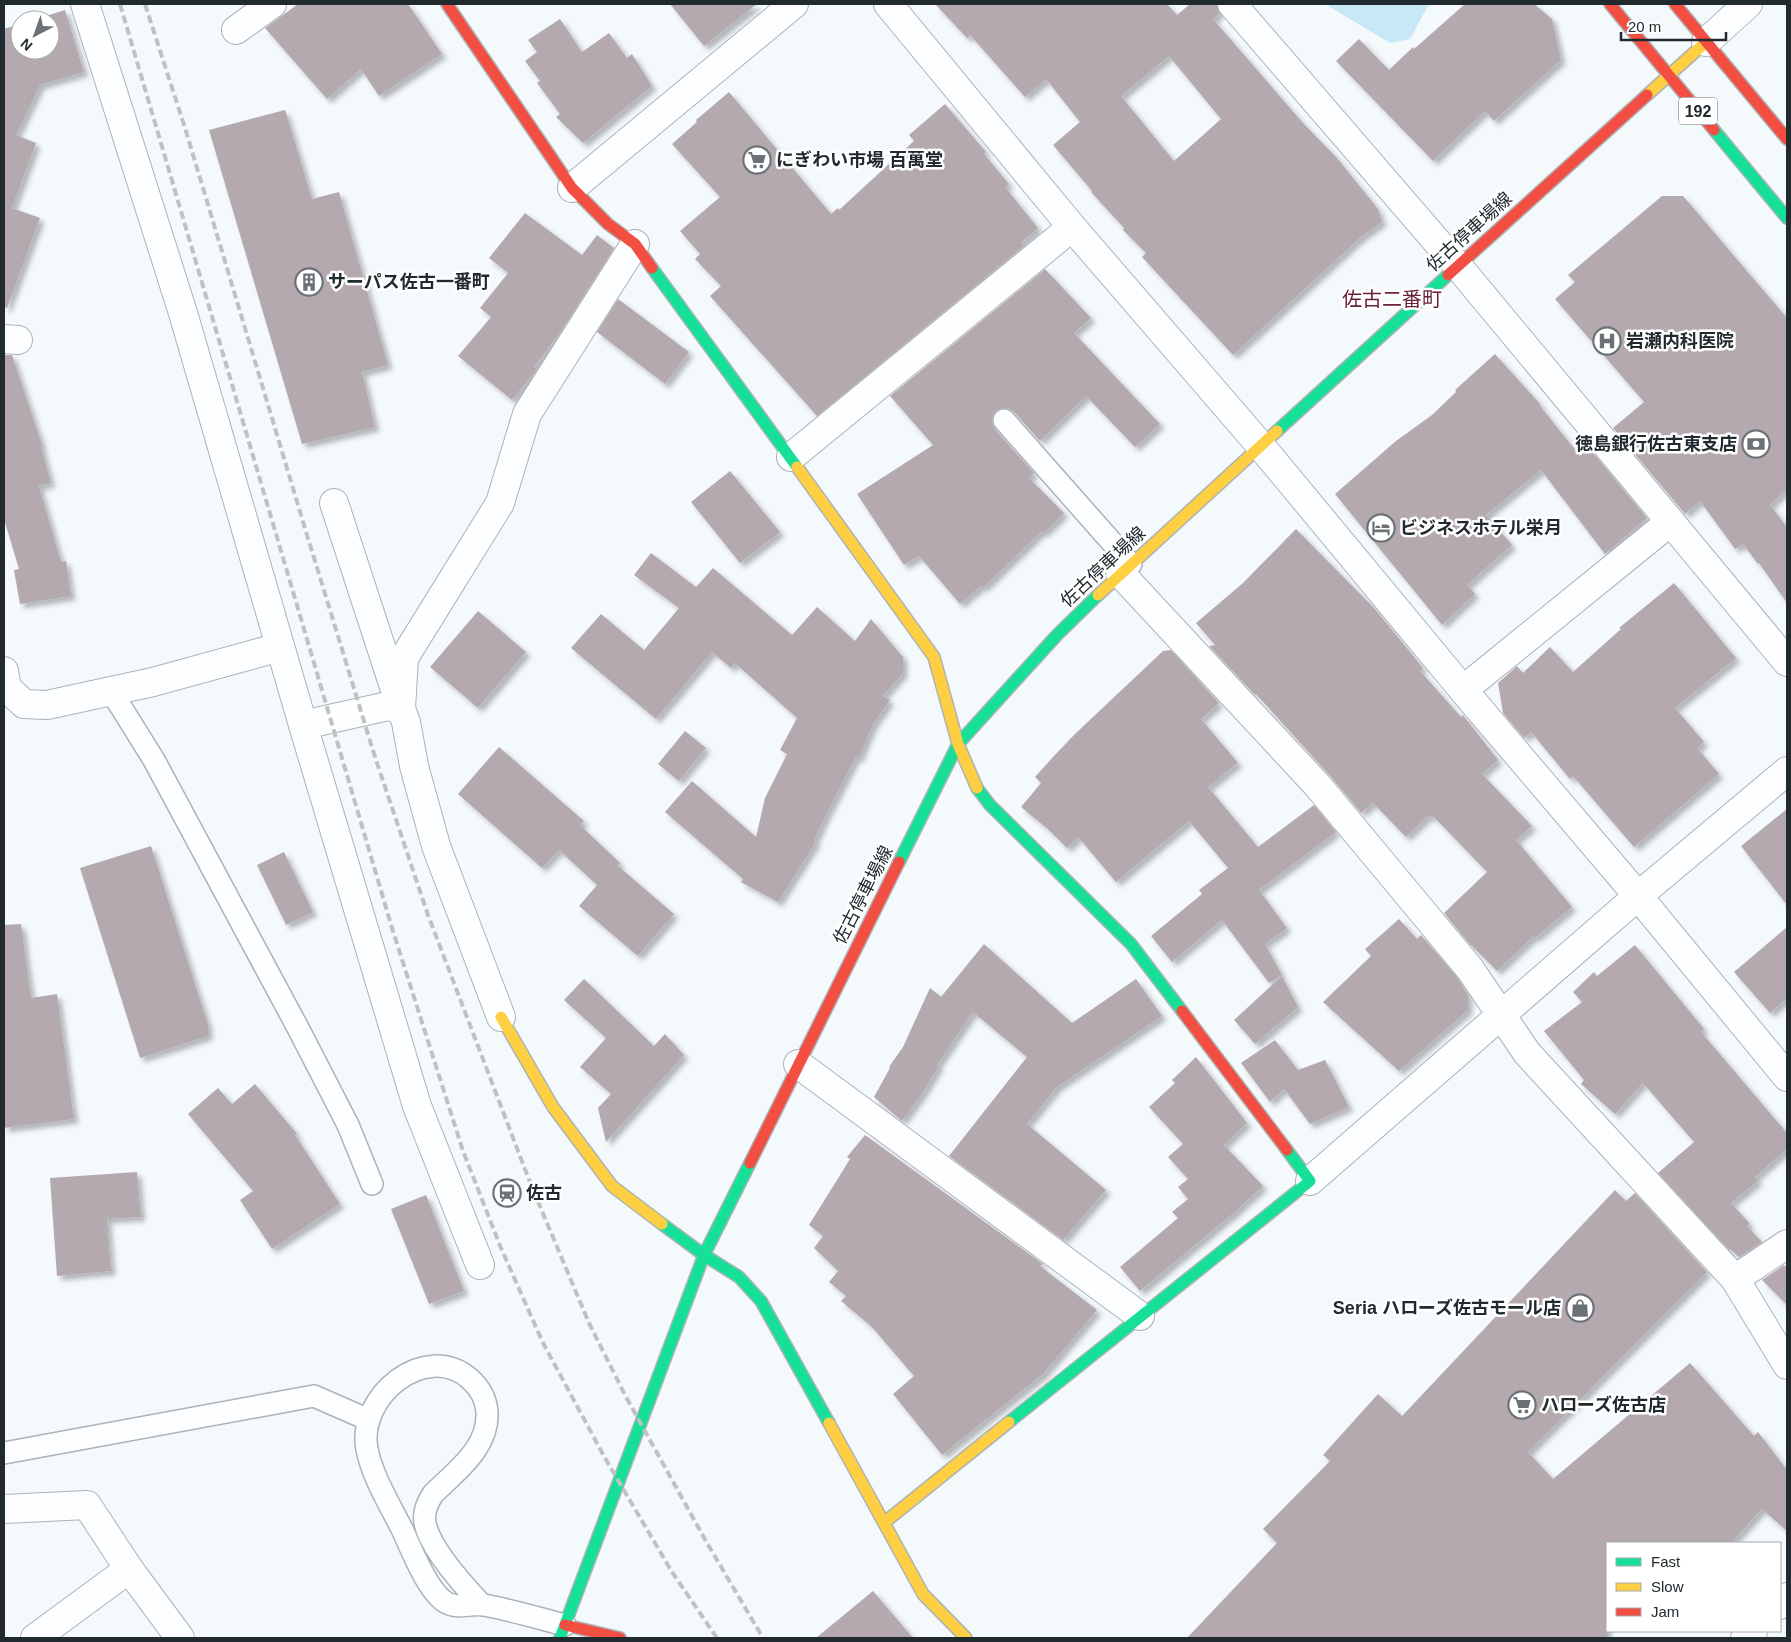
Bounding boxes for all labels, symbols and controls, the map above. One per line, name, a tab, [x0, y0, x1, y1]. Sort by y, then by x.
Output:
north arrow	[10, 10, 60, 60]
scale bar	[1621, 10, 1726, 42]
text: 20 m	[1628, 18, 1661, 35]
text: N	[17, 35, 36, 54]
road number: 192	[1679, 98, 1717, 124]
supermarket icon: にぎわい市場 百萬堂	[742, 145, 772, 175]
place label: にぎわい市場 百萬堂	[776, 150, 943, 170]
street label: 佐古停車場線	[1422, 188, 1516, 276]
building icon: サーパス佐古一番町	[294, 267, 324, 297]
place label: サーパス佐古一番町	[328, 272, 490, 292]
district label: 佐古二番町	[1342, 288, 1442, 310]
hospital icon: 岩瀬内科医院	[1592, 326, 1622, 356]
place label: 岩瀬内科医院	[1626, 331, 1734, 351]
bank icon: 徳島銀行佐古東支店	[1741, 429, 1771, 459]
place label: 徳島銀行佐古東支店	[1575, 433, 1737, 454]
hotel icon: ビジネスホテル栄月	[1366, 513, 1396, 543]
place label: ビジネスホテル栄月	[1400, 518, 1562, 538]
street label: 佐古停車場線	[1057, 523, 1149, 611]
street label: 佐古停車場線	[830, 842, 896, 948]
station icon: 佐古	[492, 1178, 522, 1208]
place label: 佐古	[526, 1183, 562, 1203]
shop icon: Seria ハローズ佐古モール店	[1565, 1293, 1595, 1323]
place label: Seria ハローズ佐古モール店	[1333, 1298, 1561, 1318]
supermarket icon: ハローズ佐古店	[1507, 1390, 1537, 1420]
place label: ハローズ佐古店	[1541, 1395, 1666, 1415]
legend	[1606, 1542, 1781, 1632]
text: Fast	[1651, 1553, 1681, 1570]
text: Slow	[1651, 1578, 1684, 1595]
text: Jam	[1651, 1603, 1679, 1620]

